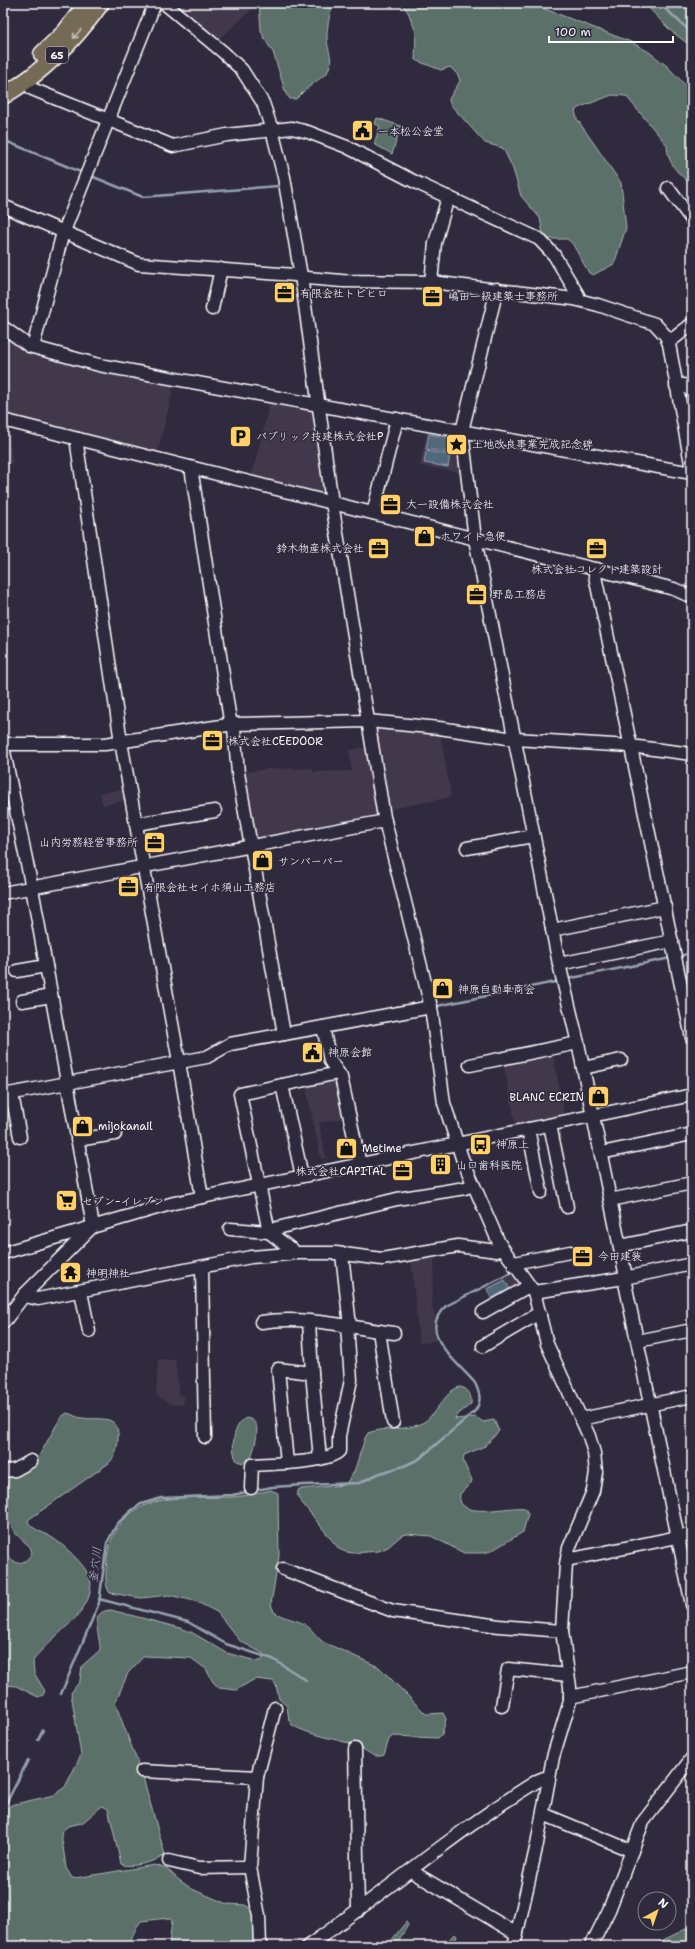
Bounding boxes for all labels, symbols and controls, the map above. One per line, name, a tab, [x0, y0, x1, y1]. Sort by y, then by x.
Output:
scale bar	[549, 18, 673, 44]
text: 100 m	[555, 24, 591, 40]
one-way arrow	[73, 29, 82, 39]
road number: 65	[46, 47, 68, 63]
public building icon: 一本松公会堂	[349, 118, 375, 144]
place label: 一本松公会堂	[378, 124, 444, 139]
office icon: 有限会社トビヒロ	[272, 280, 298, 306]
office icon: 嶋田一級建築士事務所	[419, 283, 445, 309]
place label: 有限会社トビヒロ	[300, 286, 388, 301]
place label: 嶋田一級建築士事務所	[448, 289, 558, 304]
parking icon: パブリック技建株式会社P	[228, 423, 254, 449]
place label: パブリック技建株式会社P	[256, 429, 383, 444]
place icon: 土地改良事業完成記念碑	[444, 431, 470, 457]
place label: 土地改良事業完成記念碑	[472, 437, 593, 452]
office icon: 大一設備株式会社	[378, 491, 404, 517]
place label: 大一設備株式会社	[406, 497, 494, 512]
shop icon: ホワイト急便	[412, 523, 438, 549]
place label: ホワイト急便	[440, 529, 506, 544]
office icon: 鈴木物産株式会社	[366, 535, 392, 561]
office icon: 株式会社コレクト建築設計	[584, 536, 610, 562]
place label: 鈴木物産株式会社	[276, 541, 364, 556]
place label: 株式会社コレクト建築設計	[531, 562, 663, 577]
office icon: 野島工務店	[464, 581, 490, 607]
place label: 野島工務店	[492, 587, 547, 602]
office icon: 株式会社CEEDOOR	[200, 728, 226, 754]
place label: 株式会社CEEDOOR	[228, 734, 323, 749]
office icon: 山内労務経営事務所	[141, 829, 167, 855]
place label: 山内労務経営事務所	[39, 835, 138, 850]
shop icon: サンバーバー	[250, 848, 276, 874]
place label: サンバーバー	[278, 854, 344, 869]
office icon: 有限会社セイホ須山工務店	[115, 874, 141, 900]
place label: 有限会社セイホ須山工務店	[144, 880, 276, 895]
shop icon: 神原自動車商会	[429, 976, 455, 1002]
place label: 神原自動車商会	[458, 982, 535, 997]
public building icon: 神原会館	[299, 1039, 325, 1065]
place label: 神原会館	[328, 1045, 372, 1060]
shop icon: BLANC ECRIN	[586, 1084, 612, 1110]
place label: BLANC ECRIN	[510, 1090, 584, 1105]
shop icon: mijokanail	[69, 1113, 95, 1139]
place label: mijokanail	[98, 1119, 153, 1134]
bus stop icon: 神原上	[468, 1131, 494, 1157]
shop icon: Metime	[333, 1135, 359, 1161]
place label: 神原上	[496, 1137, 529, 1152]
place label: Metime	[362, 1141, 402, 1156]
building icon: 山口歯科医院	[428, 1152, 454, 1178]
office icon: 株式会社CAPITAL	[389, 1158, 415, 1184]
place label: 山口歯科医院	[456, 1158, 522, 1173]
place label: 株式会社CAPITAL	[296, 1164, 386, 1179]
supermarket icon: セブン-イレブン	[53, 1188, 79, 1214]
place label: セブン-イレブン	[82, 1194, 164, 1209]
office icon: 今田建装	[570, 1243, 596, 1269]
place label: 今田建装	[598, 1249, 642, 1264]
temple icon: 神明神社	[58, 1260, 84, 1286]
place label: 神明神社	[86, 1266, 130, 1281]
water label: 釜穴川	[85, 1546, 105, 1584]
north arrow	[637, 1891, 677, 1931]
text: N	[655, 1895, 671, 1912]

